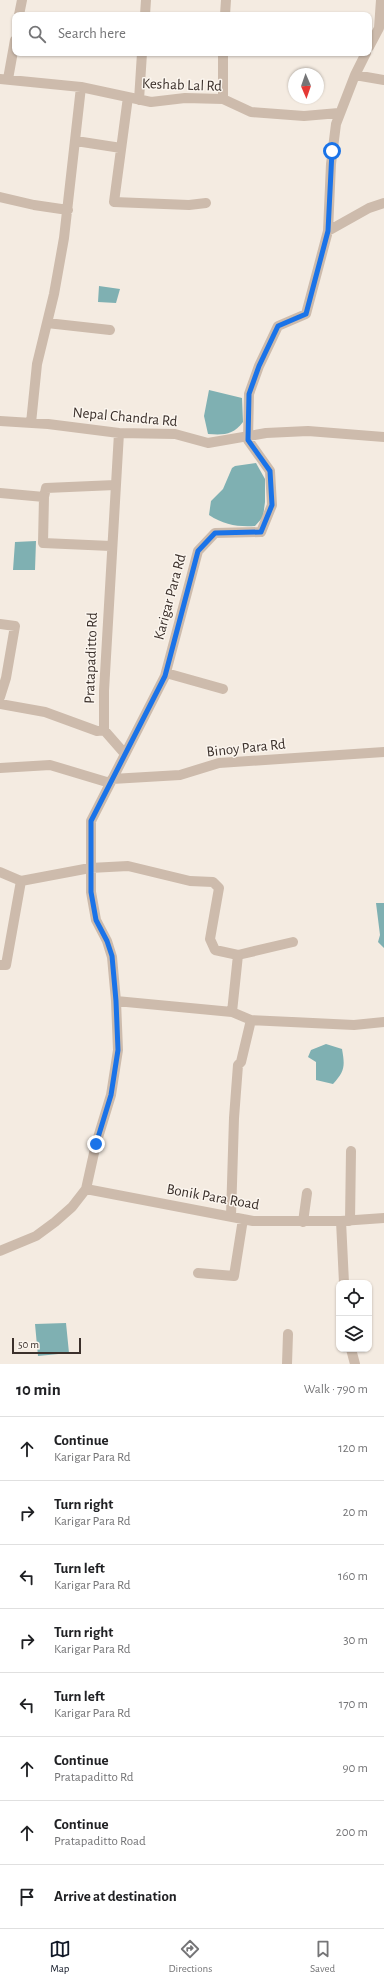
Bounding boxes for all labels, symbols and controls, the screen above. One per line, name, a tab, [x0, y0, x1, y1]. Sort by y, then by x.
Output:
search box	[12, 12, 372, 56]
icon: search	[26, 23, 48, 45]
text: Search here	[58, 26, 126, 41]
north arrow	[288, 68, 324, 104]
street label: Keshab Lal Rd	[142, 76, 223, 94]
route start	[323, 142, 341, 160]
street label: Nepal Chandra Rd	[72, 405, 178, 429]
street label: Karigar Para Rd	[151, 552, 189, 642]
street label: Pratapaditto Rd	[82, 612, 100, 704]
street label: Binoy Para Rd	[206, 736, 286, 760]
route end	[87, 1135, 105, 1153]
street label: Bonik Para Road	[165, 1181, 261, 1213]
map controls	[336, 1280, 372, 1352]
button: locate	[336, 1280, 372, 1316]
button: layers	[336, 1316, 372, 1352]
scale bar	[12, 1336, 81, 1355]
text: 50 m	[18, 1339, 39, 1350]
text: 10 min	[16, 1381, 61, 1398]
text: Walk · 790 m	[304, 1383, 368, 1396]
text: Continue	[54, 1433, 109, 1448]
icon: ahead	[16, 1438, 38, 1460]
text: 120 m	[338, 1442, 368, 1455]
text: Karigar Para Rd	[54, 1451, 131, 1464]
text: Turn right	[54, 1497, 113, 1512]
icon: right	[16, 1502, 38, 1524]
text: 20 m	[343, 1506, 368, 1519]
text: Karigar Para Rd	[54, 1515, 131, 1528]
text: Turn left	[54, 1561, 105, 1576]
icon: left	[16, 1566, 38, 1588]
text: 160 m	[338, 1570, 368, 1583]
text: Karigar Para Rd	[54, 1579, 131, 1592]
text: Turn right	[54, 1625, 113, 1640]
icon: right	[16, 1630, 38, 1652]
text: 30 m	[343, 1634, 368, 1647]
text: Karigar Para Rd	[54, 1643, 131, 1656]
text: Turn left	[54, 1689, 105, 1704]
icon: left	[16, 1694, 38, 1716]
text: 170 m	[339, 1698, 368, 1711]
text: Karigar Para Rd	[54, 1707, 131, 1720]
text: Continue	[54, 1753, 109, 1768]
icon: ahead	[16, 1758, 38, 1780]
text: 90 m	[342, 1762, 368, 1775]
text: Pratapaditto Rd	[54, 1771, 133, 1784]
text: Continue	[54, 1817, 109, 1832]
icon: ahead	[16, 1822, 38, 1844]
text: 200 m	[336, 1826, 368, 1839]
text: Pratapaditto Road	[54, 1835, 146, 1848]
icon: arrive	[16, 1886, 38, 1908]
text: Arrive at destination	[54, 1889, 177, 1904]
tab: Map	[49, 1938, 71, 1975]
tab: Directions	[168, 1938, 212, 1975]
tab: Saved	[310, 1938, 335, 1975]

